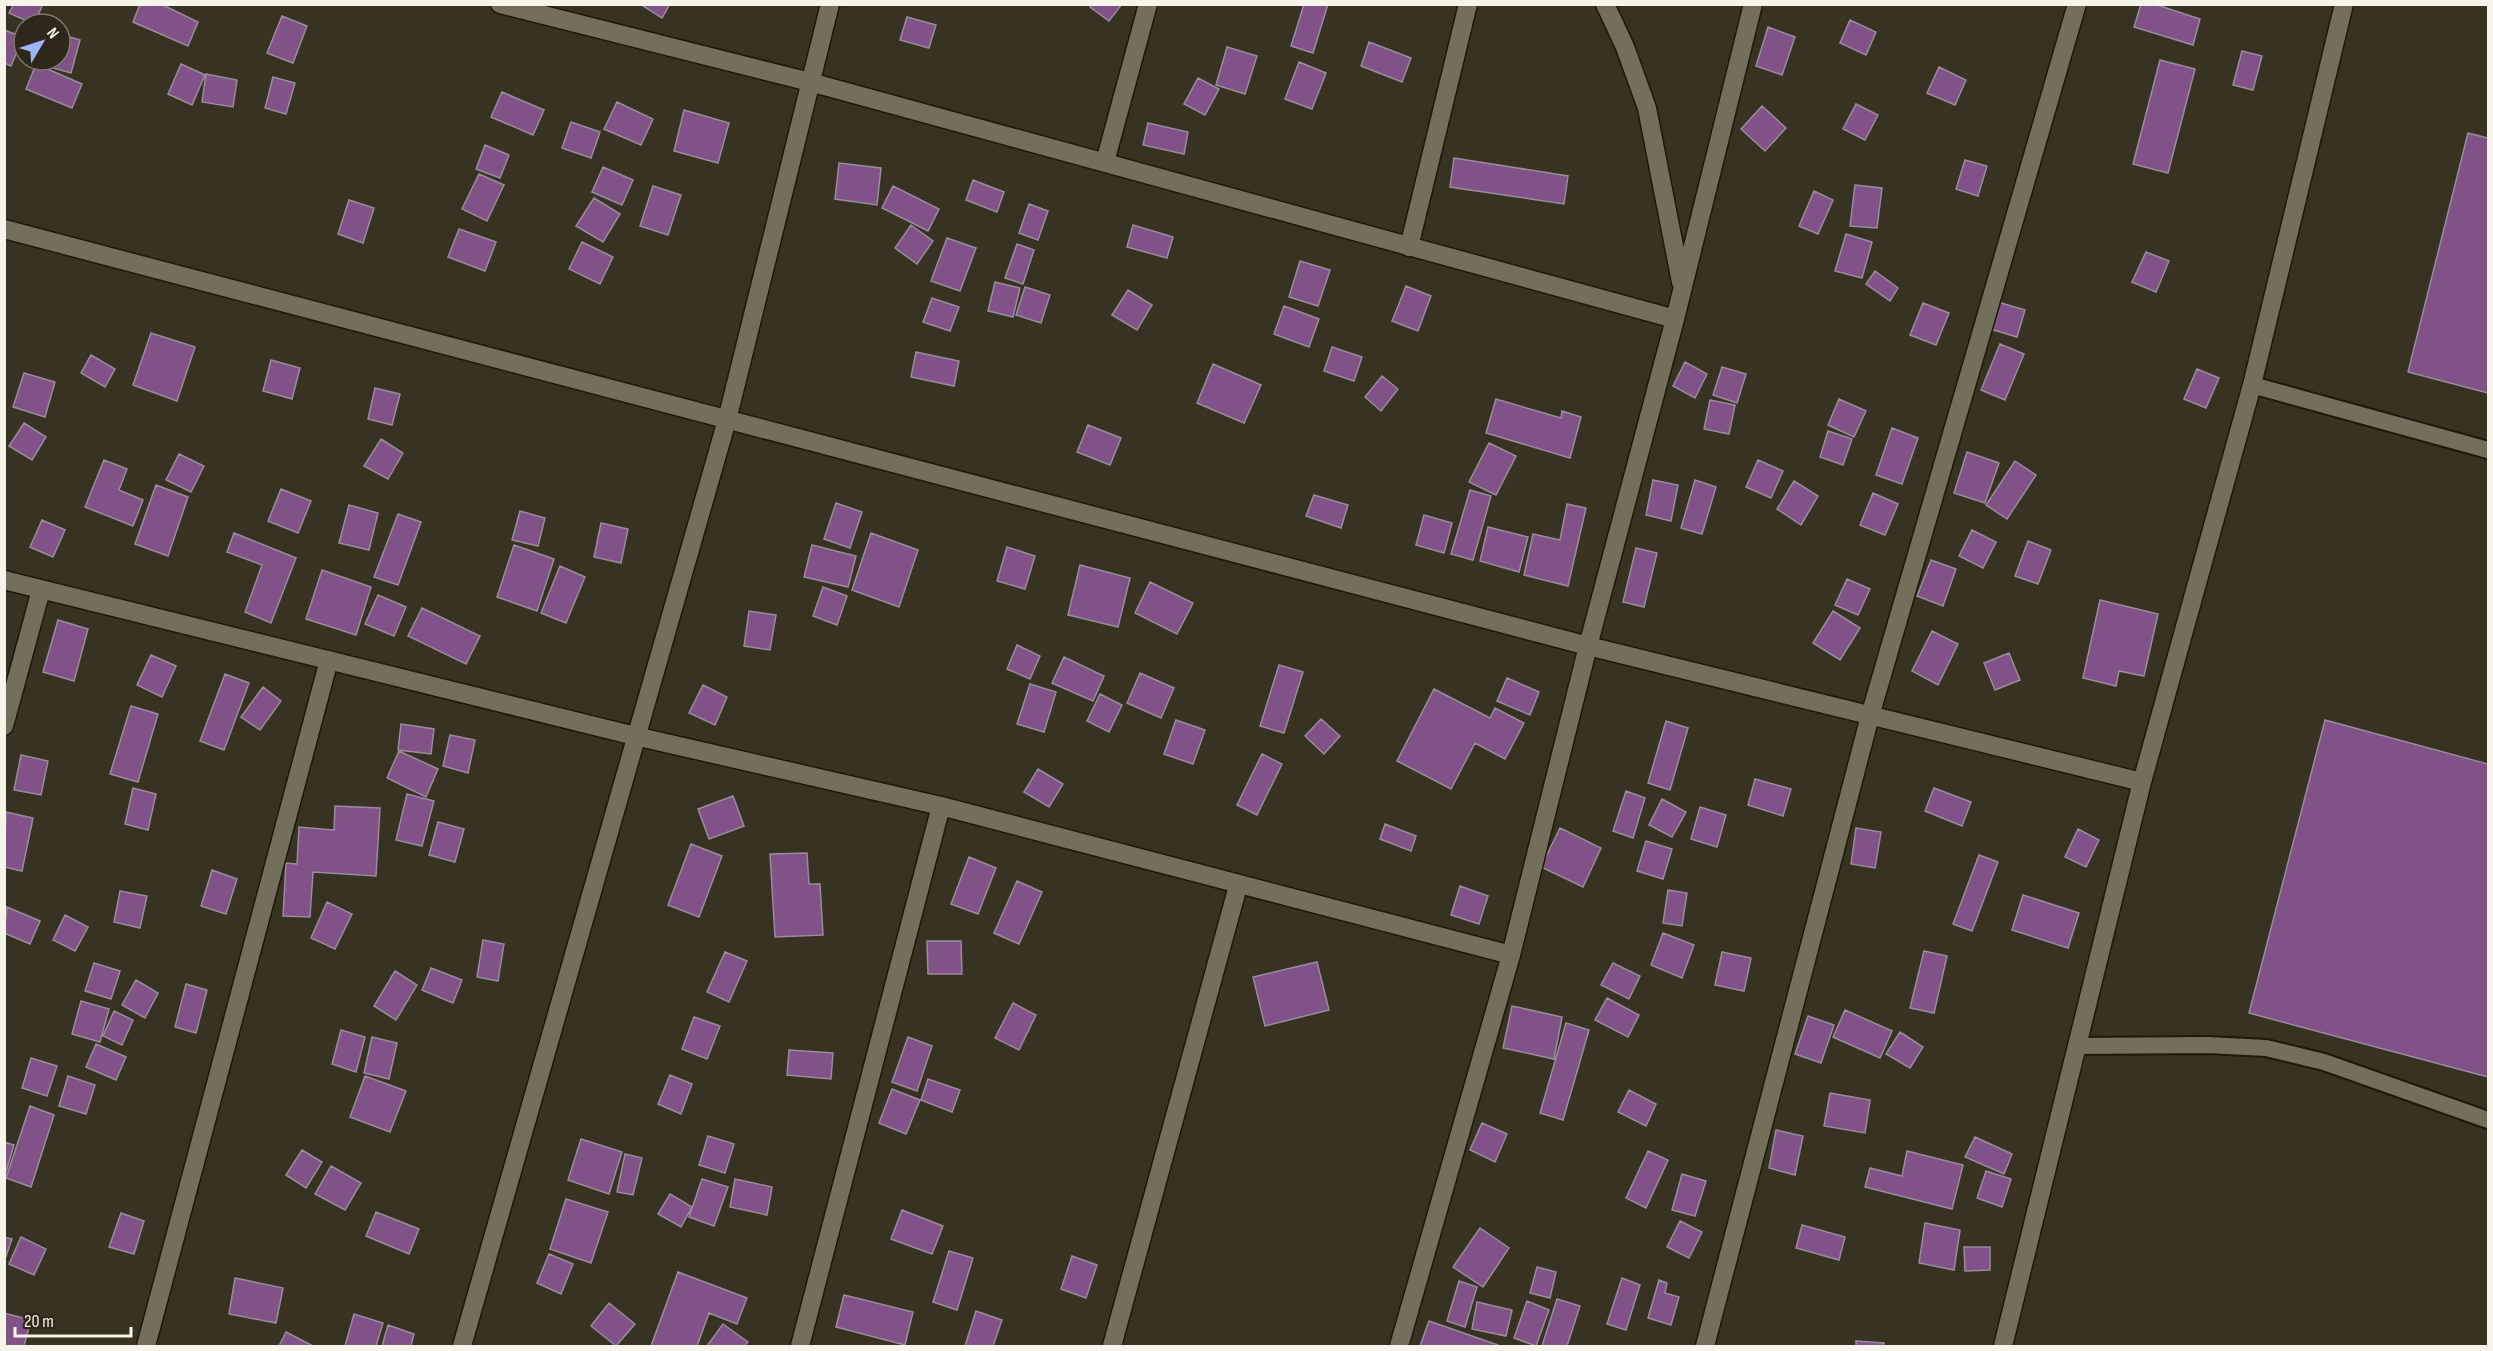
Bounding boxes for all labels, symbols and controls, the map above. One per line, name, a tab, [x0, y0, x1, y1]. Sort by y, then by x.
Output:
north arrow	[12, 12, 72, 72]
text: N	[42, 24, 63, 43]
scale bar	[15, 1300, 130, 1338]
text: 20 m	[24, 1311, 54, 1332]

